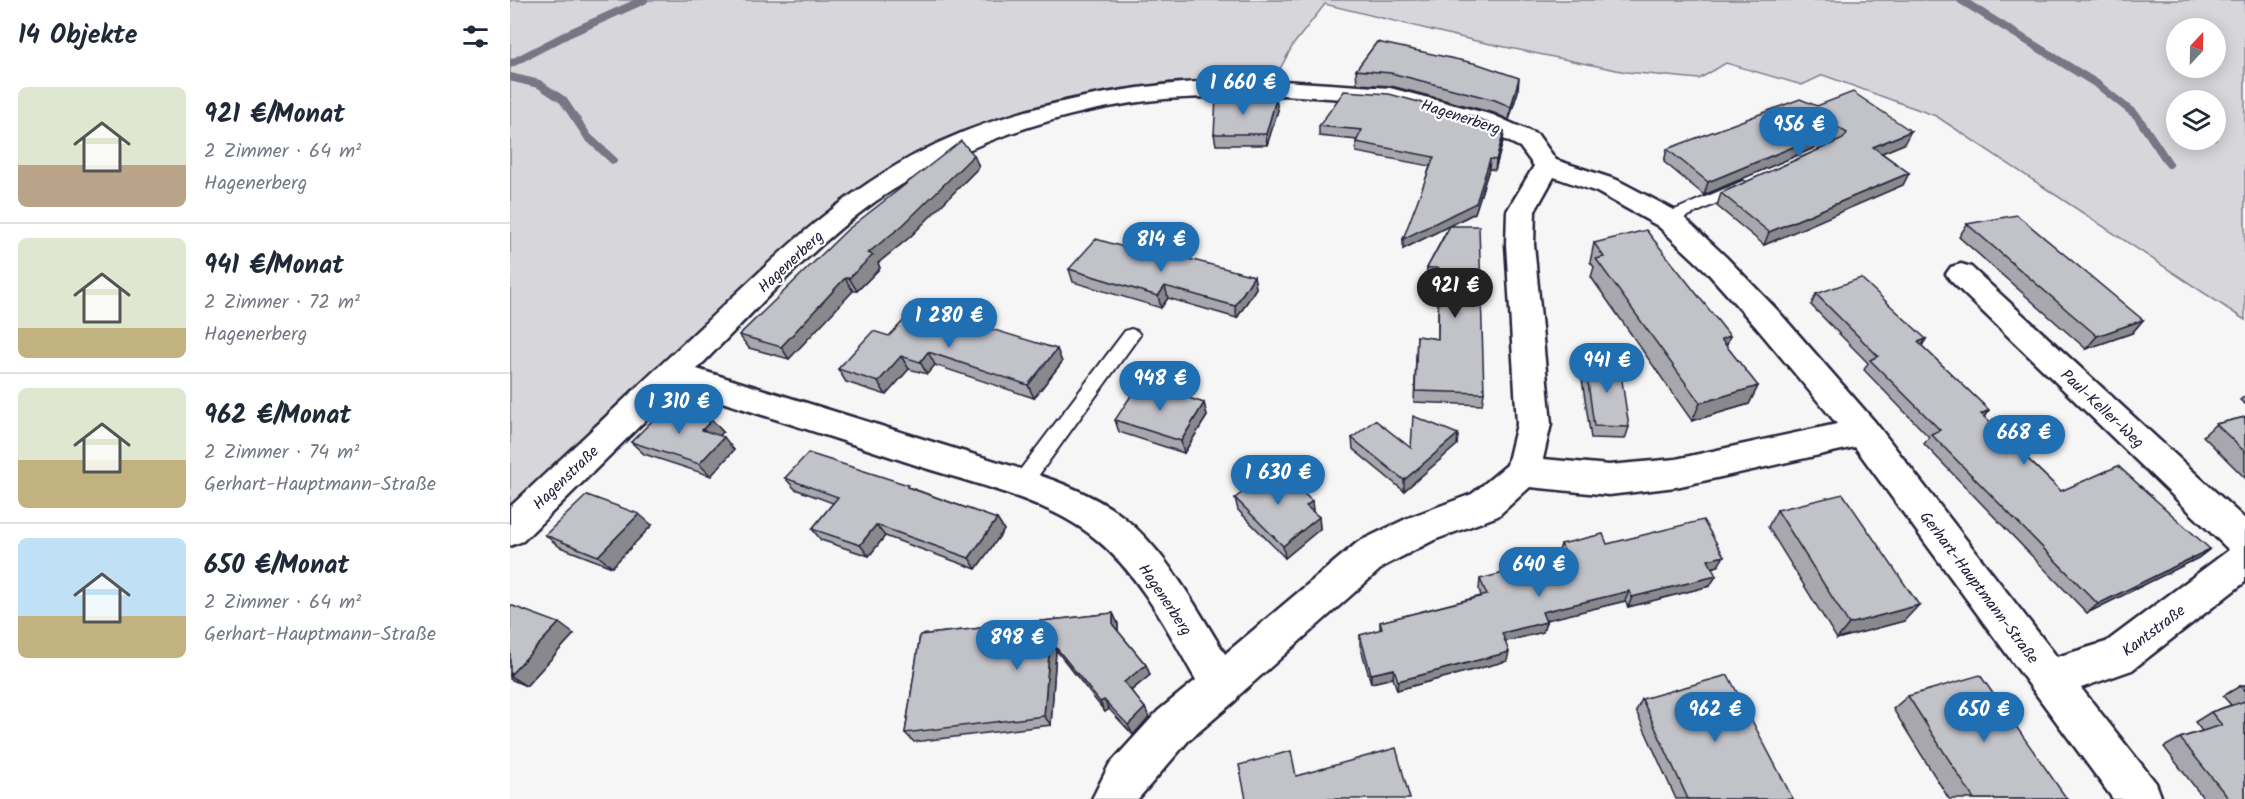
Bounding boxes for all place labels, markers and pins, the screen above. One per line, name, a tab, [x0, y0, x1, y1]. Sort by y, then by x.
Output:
pin: 1 660 €	[1188, 65, 1298, 116]
pin: 956 €	[1757, 107, 1841, 158]
pin: 814 €	[1119, 222, 1203, 273]
pin: 921 €	[1413, 268, 1497, 319]
pin: 1 280 €	[894, 298, 1004, 349]
pin: 941 €	[1565, 343, 1649, 394]
pin: 948 €	[1118, 361, 1202, 412]
pin: 1 310 €	[624, 384, 734, 435]
pin: 668 €	[1982, 415, 2066, 466]
pin: 1 630 €	[1223, 455, 1333, 506]
pin: 640 €	[1497, 547, 1581, 598]
pin: 898 €	[975, 620, 1059, 671]
pin: 962 €	[1673, 692, 1757, 743]
pin: 650 €	[1942, 692, 2026, 743]

